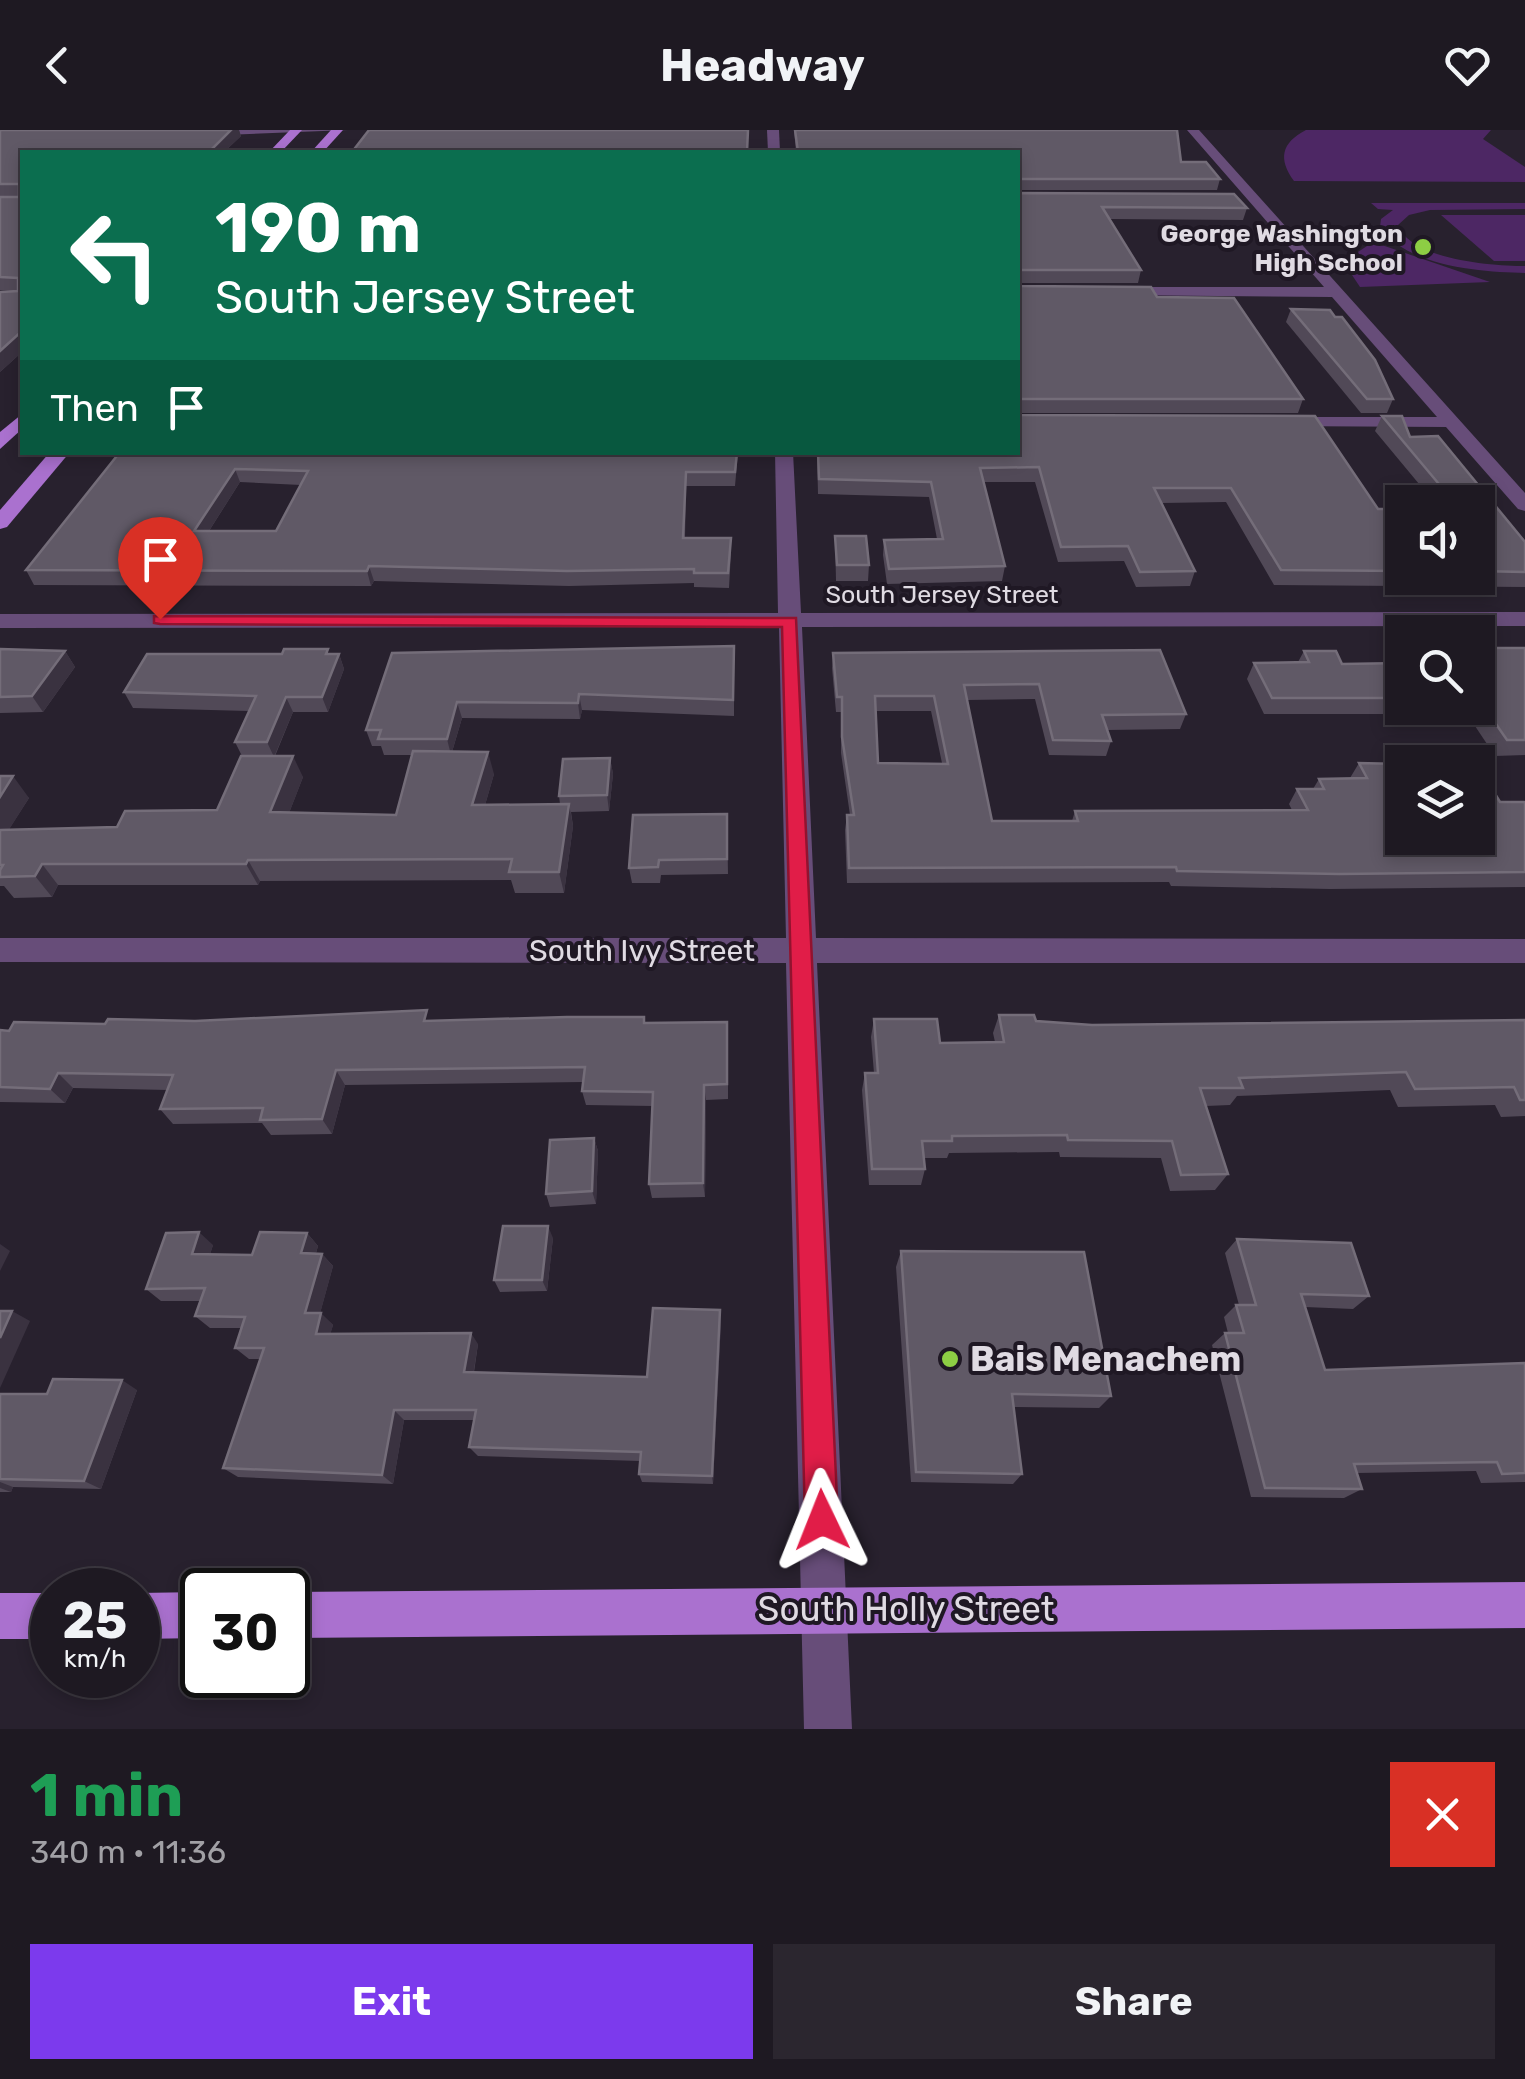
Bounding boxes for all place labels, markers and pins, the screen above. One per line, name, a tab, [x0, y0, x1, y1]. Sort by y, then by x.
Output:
place label: George Washington High School	[1161, 219, 1403, 277]
marker: George Washington High School	[1412, 236, 1434, 258]
pin	[118, 517, 203, 620]
place label: Bais Menachem	[970, 1338, 1241, 1380]
marker: Bais Menachem	[939, 1348, 961, 1370]

